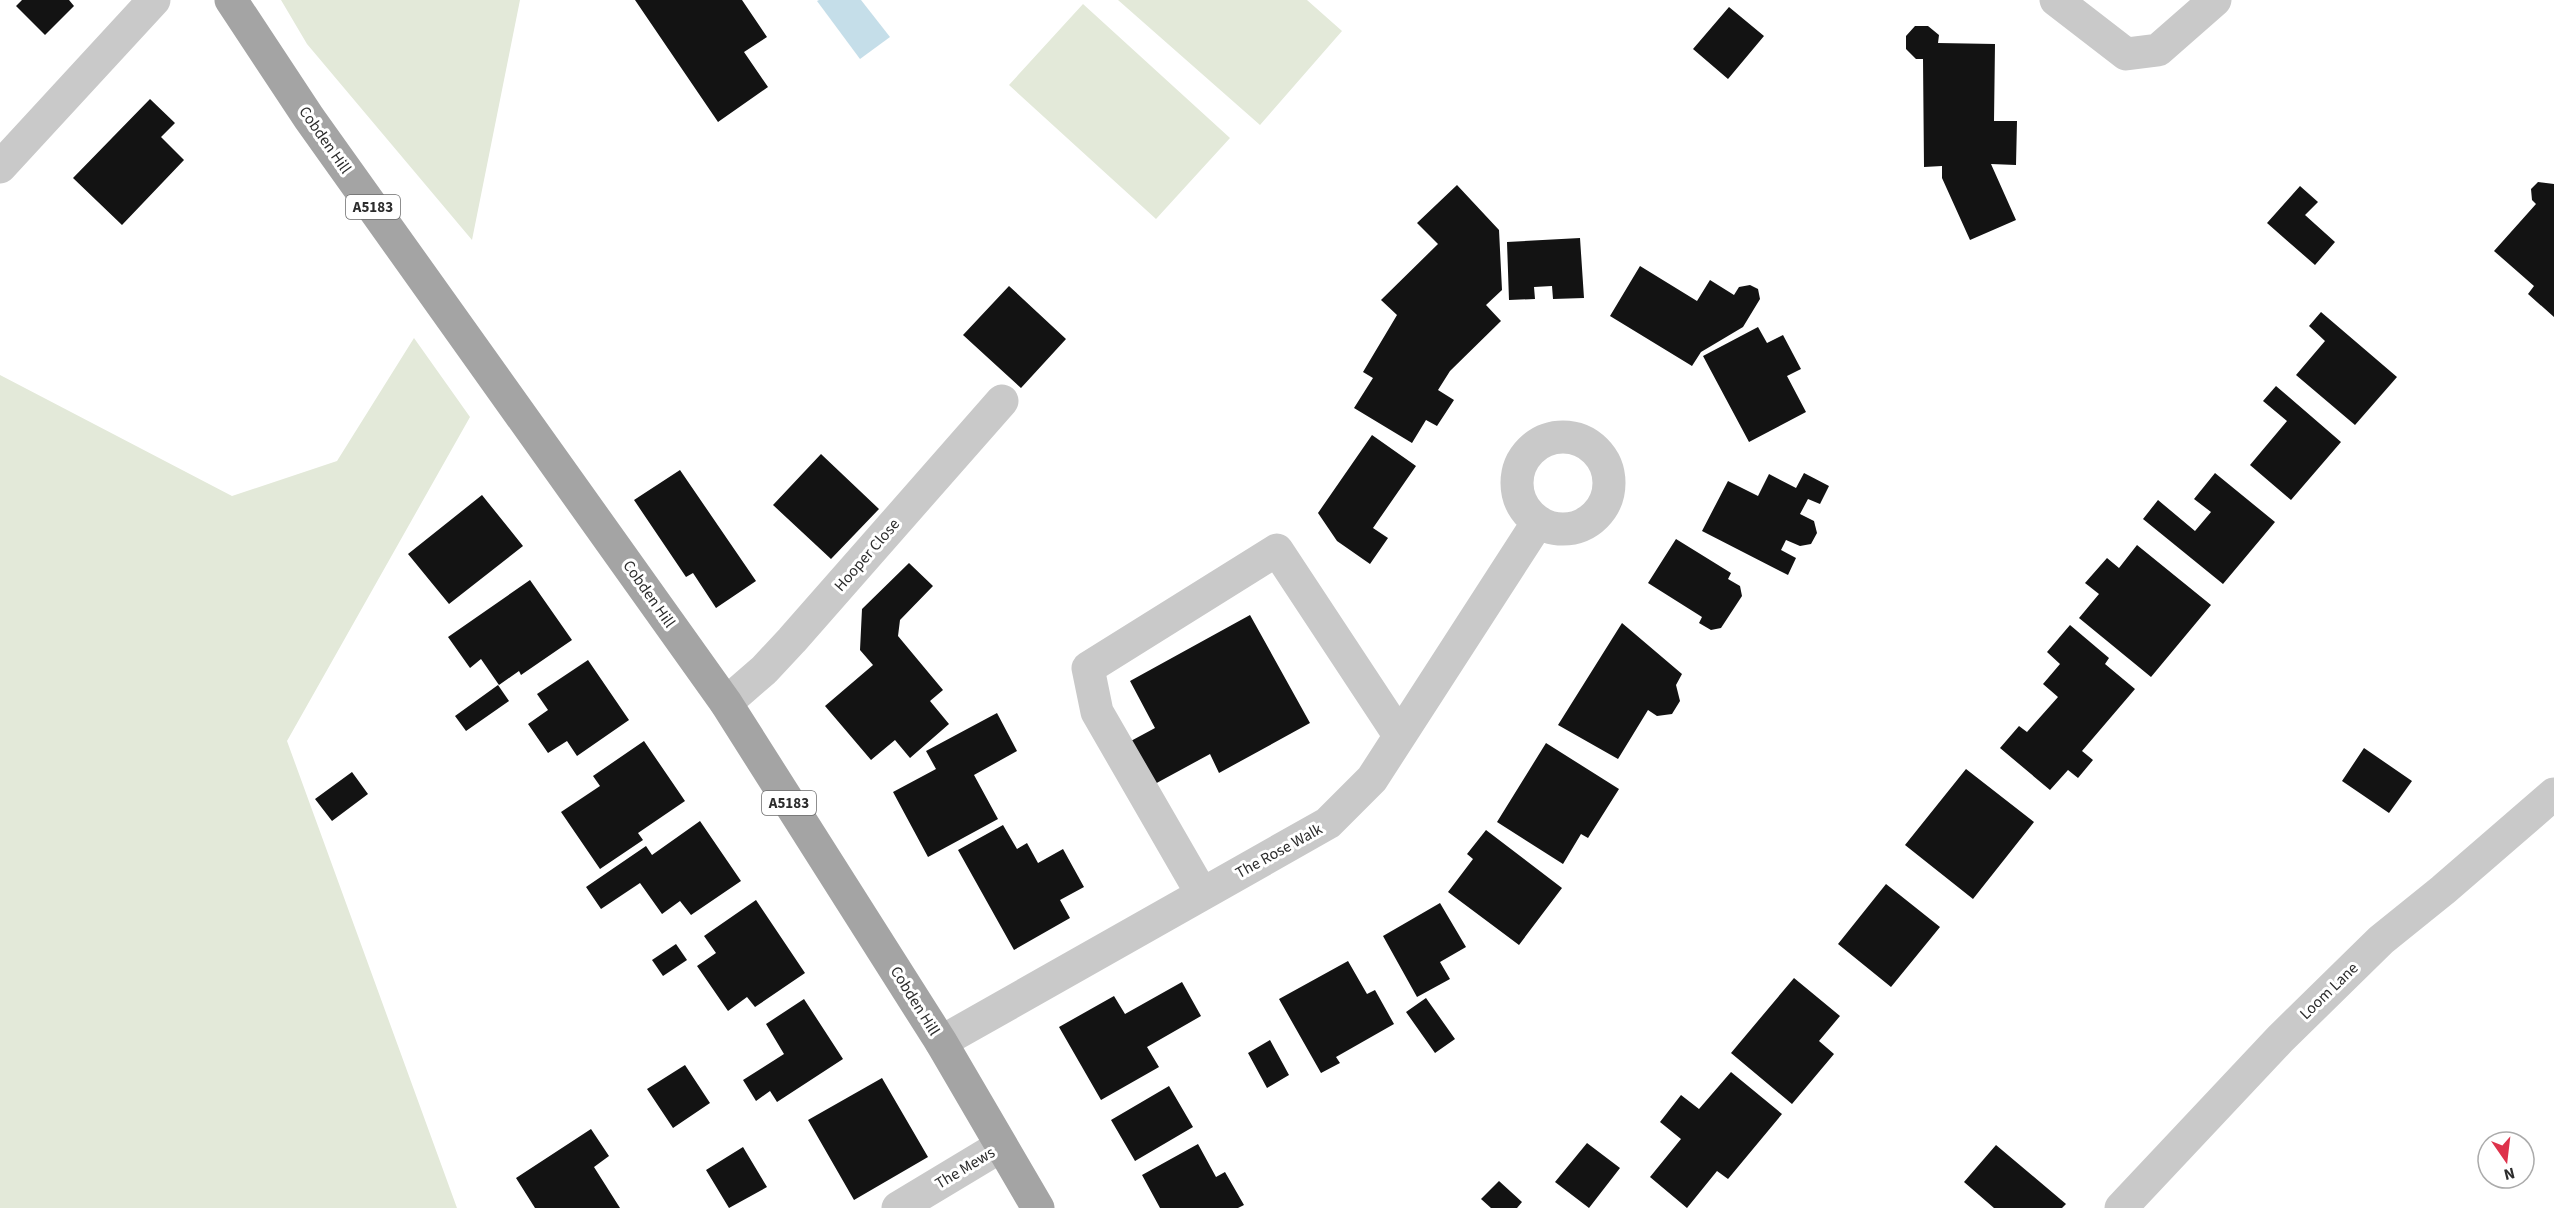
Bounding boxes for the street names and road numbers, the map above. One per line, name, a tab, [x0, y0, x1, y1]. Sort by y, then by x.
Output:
street label: Cobden Hill	[294, 102, 356, 178]
road number: A5183	[346, 195, 400, 219]
street label: Hooper Close	[829, 514, 905, 596]
street label: Cobden Hill	[618, 556, 680, 632]
road number: A5183	[762, 791, 816, 815]
street label: The Rose Walk	[1232, 818, 1326, 884]
street label: Loom Lane	[2295, 957, 2363, 1025]
street label: Cobden Hill	[885, 962, 945, 1040]
street label: The Mews	[931, 1141, 999, 1194]

